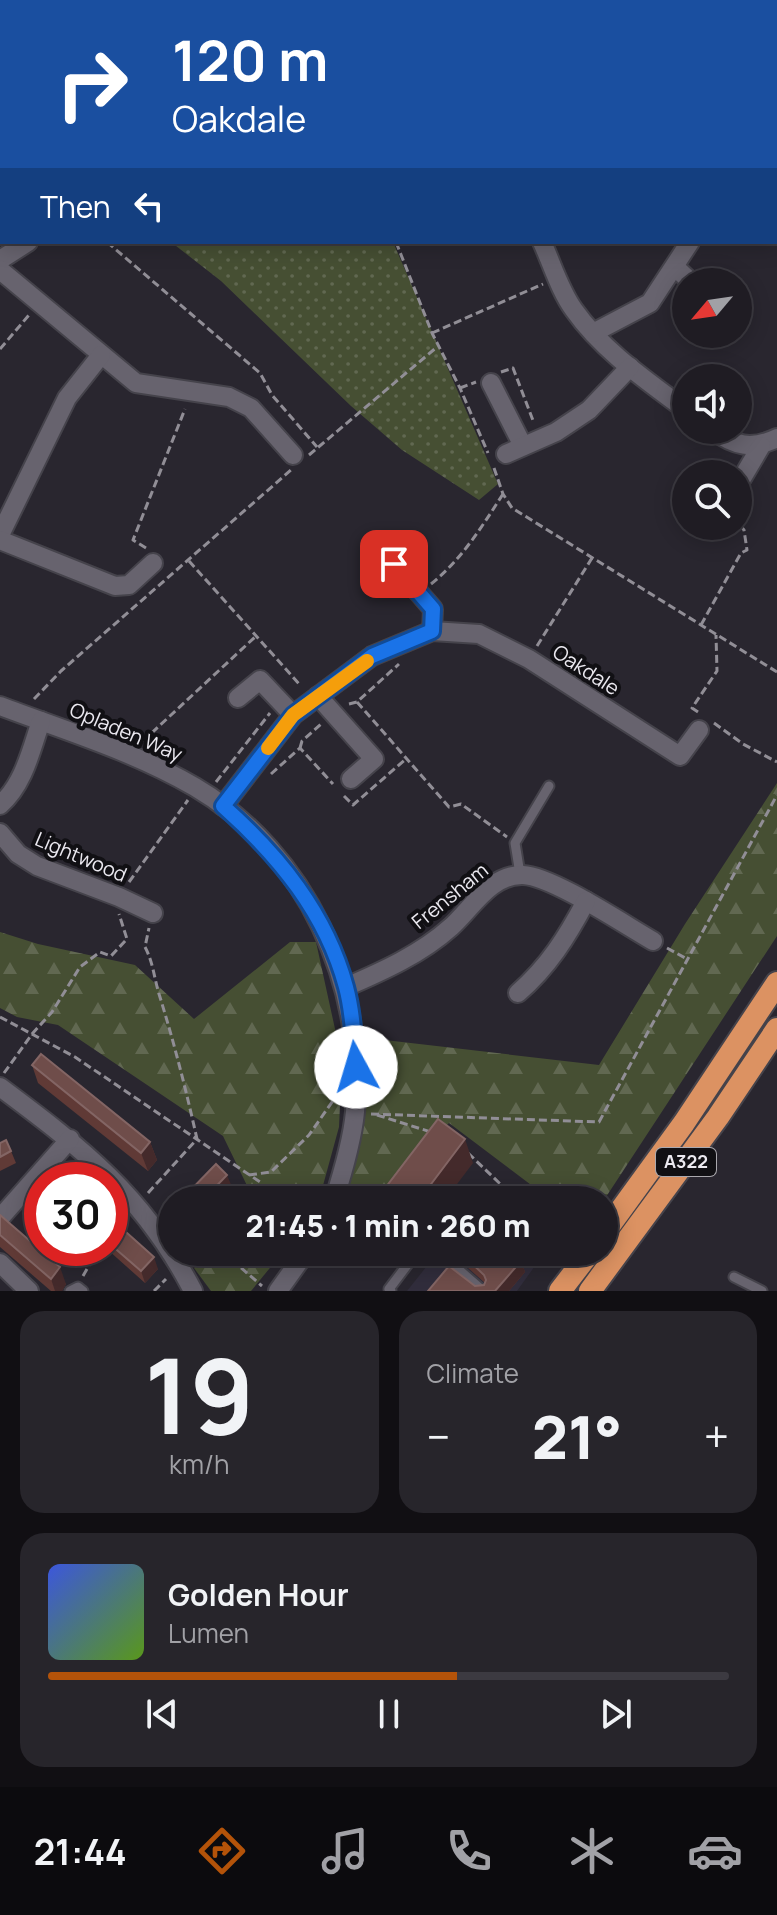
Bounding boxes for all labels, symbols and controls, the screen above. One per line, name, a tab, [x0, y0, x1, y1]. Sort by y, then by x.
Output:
text: 120 m	[172, 21, 328, 98]
icon: right	[40, 32, 144, 136]
text: Oakdale	[172, 94, 306, 143]
icon: left	[127, 184, 171, 228]
text: Then	[40, 186, 111, 227]
north arrow	[672, 268, 752, 348]
map controls	[672, 268, 752, 540]
button: sound	[672, 364, 752, 444]
button: search	[672, 460, 752, 540]
pin	[360, 530, 428, 598]
icon: arrive	[372, 542, 416, 586]
street label: Oakdale	[548, 638, 625, 701]
street label: Opladen Way	[66, 696, 187, 768]
street label: Lightwood	[31, 825, 131, 888]
street label: Frensham	[406, 857, 493, 935]
position arrow	[314, 1025, 398, 1109]
road number: A322	[656, 1148, 716, 1176]
speed limit sign: 30	[24, 1162, 128, 1266]
text: 21:45 · 1 min · 260 m	[246, 1205, 530, 1246]
text: 19	[144, 1323, 254, 1465]
text: Climate	[427, 1355, 519, 1391]
text: 21°	[532, 1395, 622, 1477]
text: −	[427, 1406, 450, 1466]
text: +	[704, 1406, 729, 1466]
text: km/h	[169, 1446, 229, 1482]
text: Golden Hour	[168, 1574, 349, 1615]
text: Lumen	[168, 1615, 249, 1651]
icon: previous	[140, 1692, 184, 1736]
icon: pause	[367, 1692, 411, 1736]
icon: next	[594, 1692, 638, 1736]
icon: directions	[194, 1823, 250, 1879]
icon: music	[317, 1823, 373, 1879]
icon: phone	[441, 1823, 497, 1879]
icon: climate	[564, 1823, 620, 1879]
icon: car	[687, 1823, 743, 1879]
text: 21:44	[34, 1827, 127, 1876]

